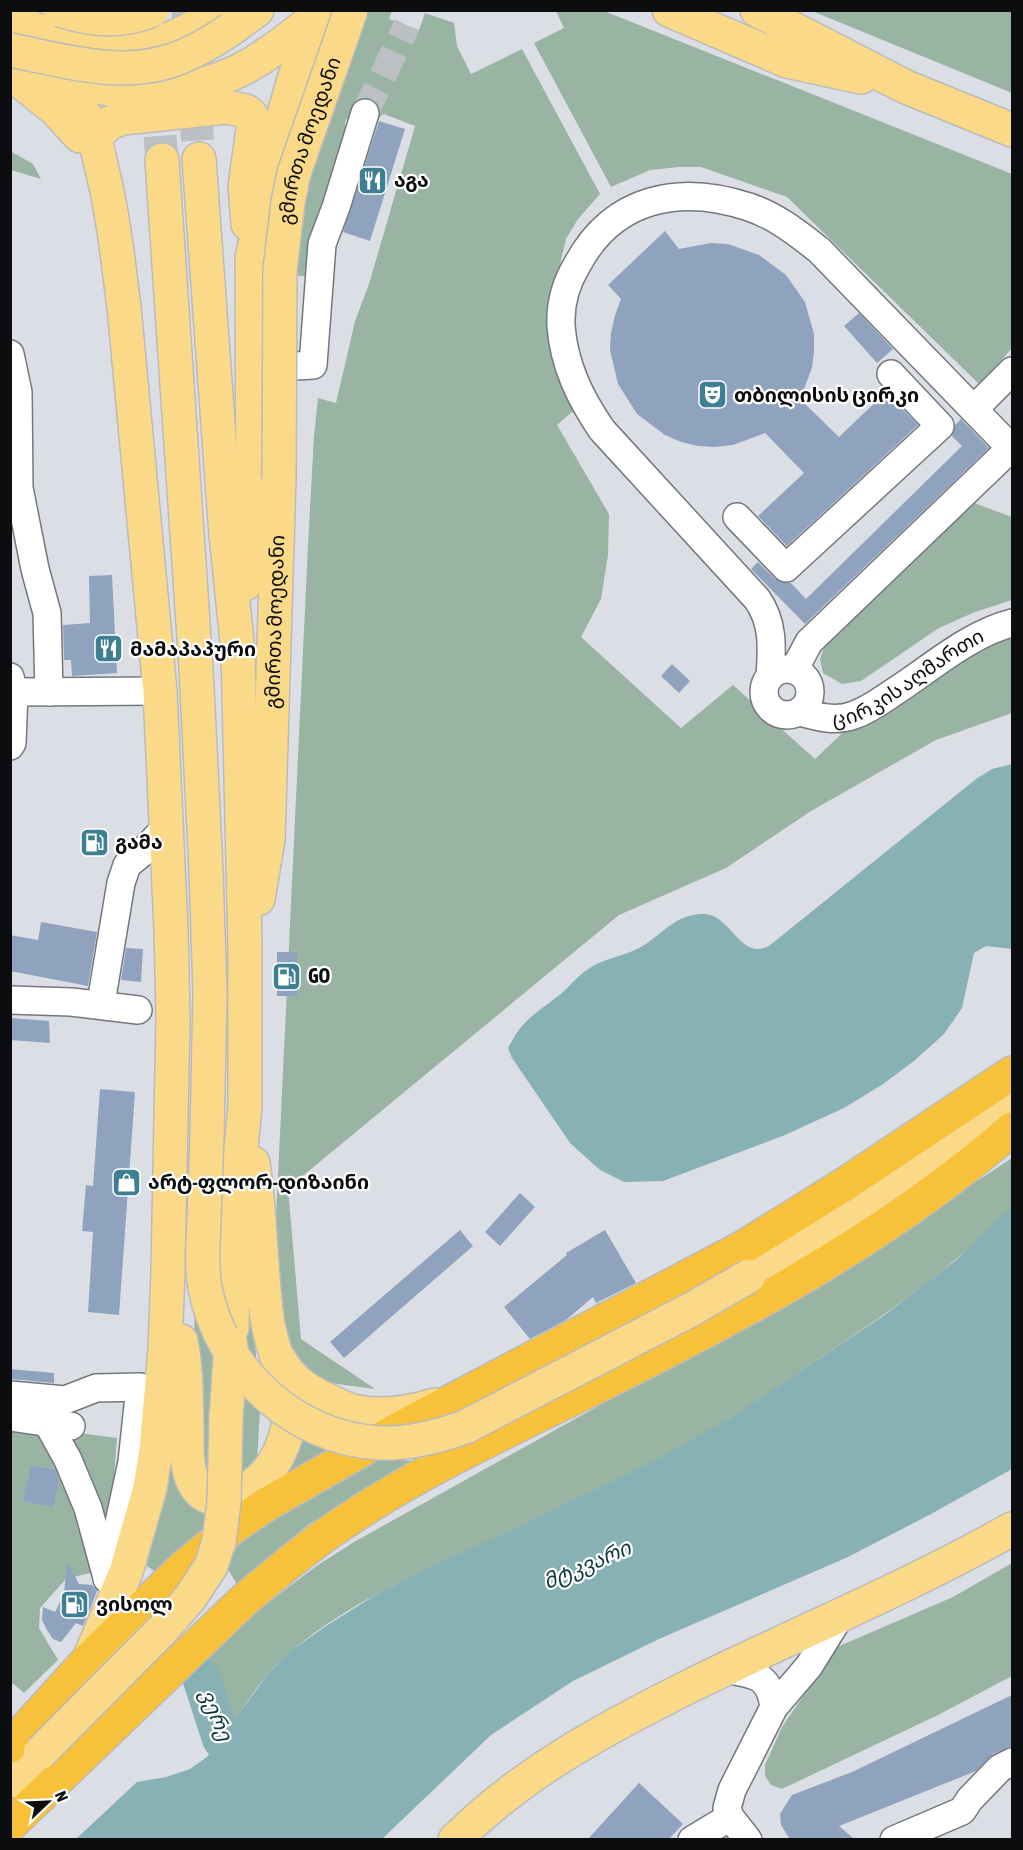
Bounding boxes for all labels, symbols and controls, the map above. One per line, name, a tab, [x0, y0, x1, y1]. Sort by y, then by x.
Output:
street label: გმირთა მოედანი	[273, 54, 345, 226]
restaurant icon: აგა	[357, 164, 389, 196]
place label: აგა	[394, 168, 429, 192]
theatre icon: თბილისის ცირკი	[697, 379, 729, 411]
place label: თბილისის ცირკი	[734, 383, 919, 407]
street label: გმირთა მოედანი	[260, 534, 289, 710]
street label: ცირკის აღმართი	[832, 624, 987, 731]
restaurant icon: მამაპაპური	[93, 633, 125, 665]
place label: მამაპაპური	[130, 637, 256, 661]
fuel station icon: გამა	[78, 826, 110, 858]
place label: გამა	[115, 830, 163, 854]
fuel station icon: GO	[271, 960, 303, 992]
place label: GO	[308, 964, 331, 987]
shop icon: არტ-ფლორ-დიზაინი	[111, 1166, 143, 1198]
place label: არტ-ფლორ-დიზაინი	[148, 1170, 369, 1195]
water label: მტკვარი	[539, 1535, 636, 1595]
fuel station icon: ვისოლ	[59, 1588, 91, 1620]
place label: ვისოლ	[96, 1592, 173, 1616]
water label: ვერე	[194, 1685, 238, 1745]
north arrow	[18, 1772, 78, 1832]
text: N	[52, 1788, 72, 1804]

